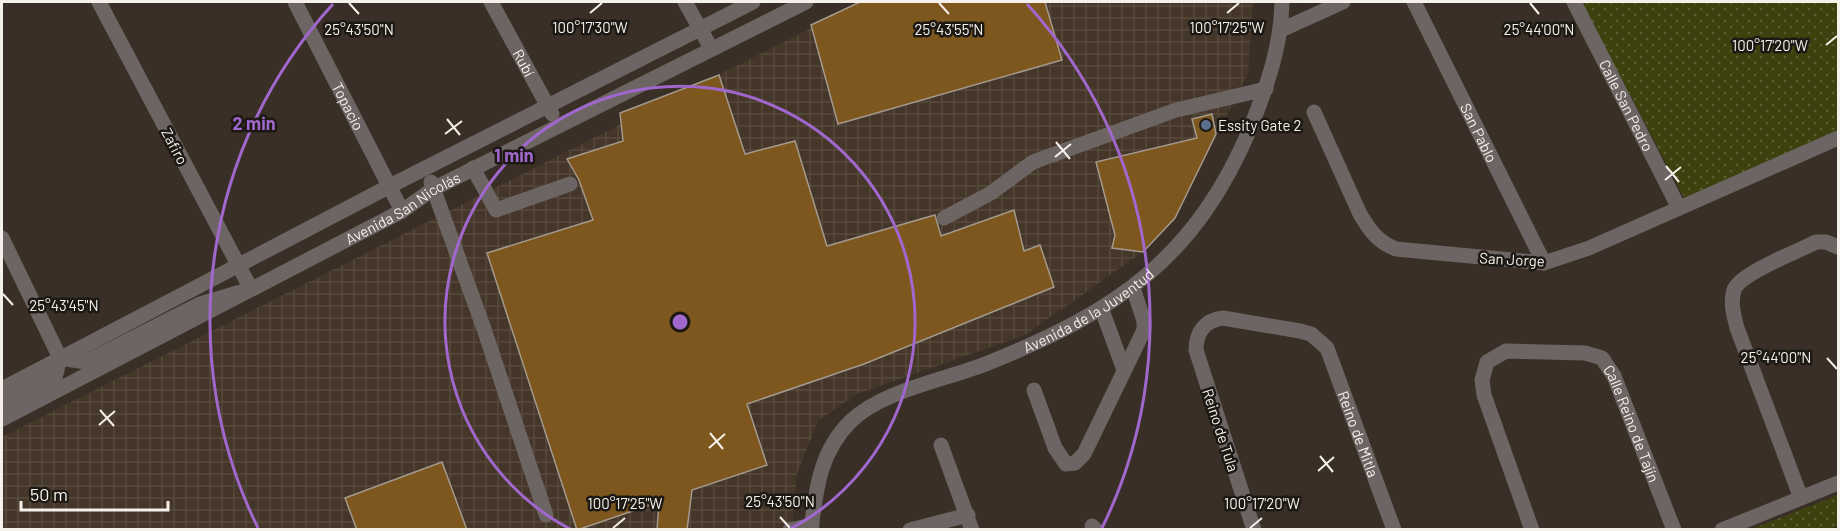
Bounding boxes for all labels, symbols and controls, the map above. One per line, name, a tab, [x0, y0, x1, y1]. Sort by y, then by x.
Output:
text: 100°17'30"W	[552, 18, 628, 36]
text: 100°17'25"W	[1189, 18, 1265, 36]
text: 25°43'50"N	[324, 20, 394, 38]
text: 25°43'55"N	[915, 20, 983, 38]
text: 25°44'00"N	[1504, 20, 1574, 38]
text: 100°17'20"W	[1732, 36, 1808, 54]
street label: Rubí	[509, 46, 539, 79]
street label: Calle San Pedro	[1596, 56, 1658, 154]
street label: Topacio	[329, 79, 368, 133]
street label: San Pablo	[1457, 100, 1501, 165]
text: 2 min	[232, 112, 276, 134]
place label: Essity Gate 2	[1218, 116, 1301, 134]
marker: Essity Gate 2	[1199, 118, 1213, 132]
street label: Zafiro	[158, 125, 192, 167]
text: 1 min	[494, 144, 534, 166]
street label: Avenida San Nicolás	[342, 168, 463, 248]
street label: San Jorge	[1479, 248, 1545, 270]
street label: Avenida de la Juventud	[1020, 264, 1157, 356]
text: 25°43'45"N	[29, 296, 99, 314]
centre of rings	[670, 312, 690, 332]
text: 25°44'00"N	[1741, 348, 1811, 366]
street label: Calle Reino de Tajín	[1600, 361, 1663, 485]
street label: Reino de Tula	[1199, 386, 1243, 474]
street label: Reino de Mitla	[1335, 388, 1383, 479]
scale bar	[21, 474, 168, 512]
text: 50 m	[30, 483, 68, 505]
text: 25°43'50"N	[745, 492, 815, 510]
text: 100°17'25"W	[587, 494, 663, 512]
text: 100°17'20"W	[1224, 494, 1300, 512]

